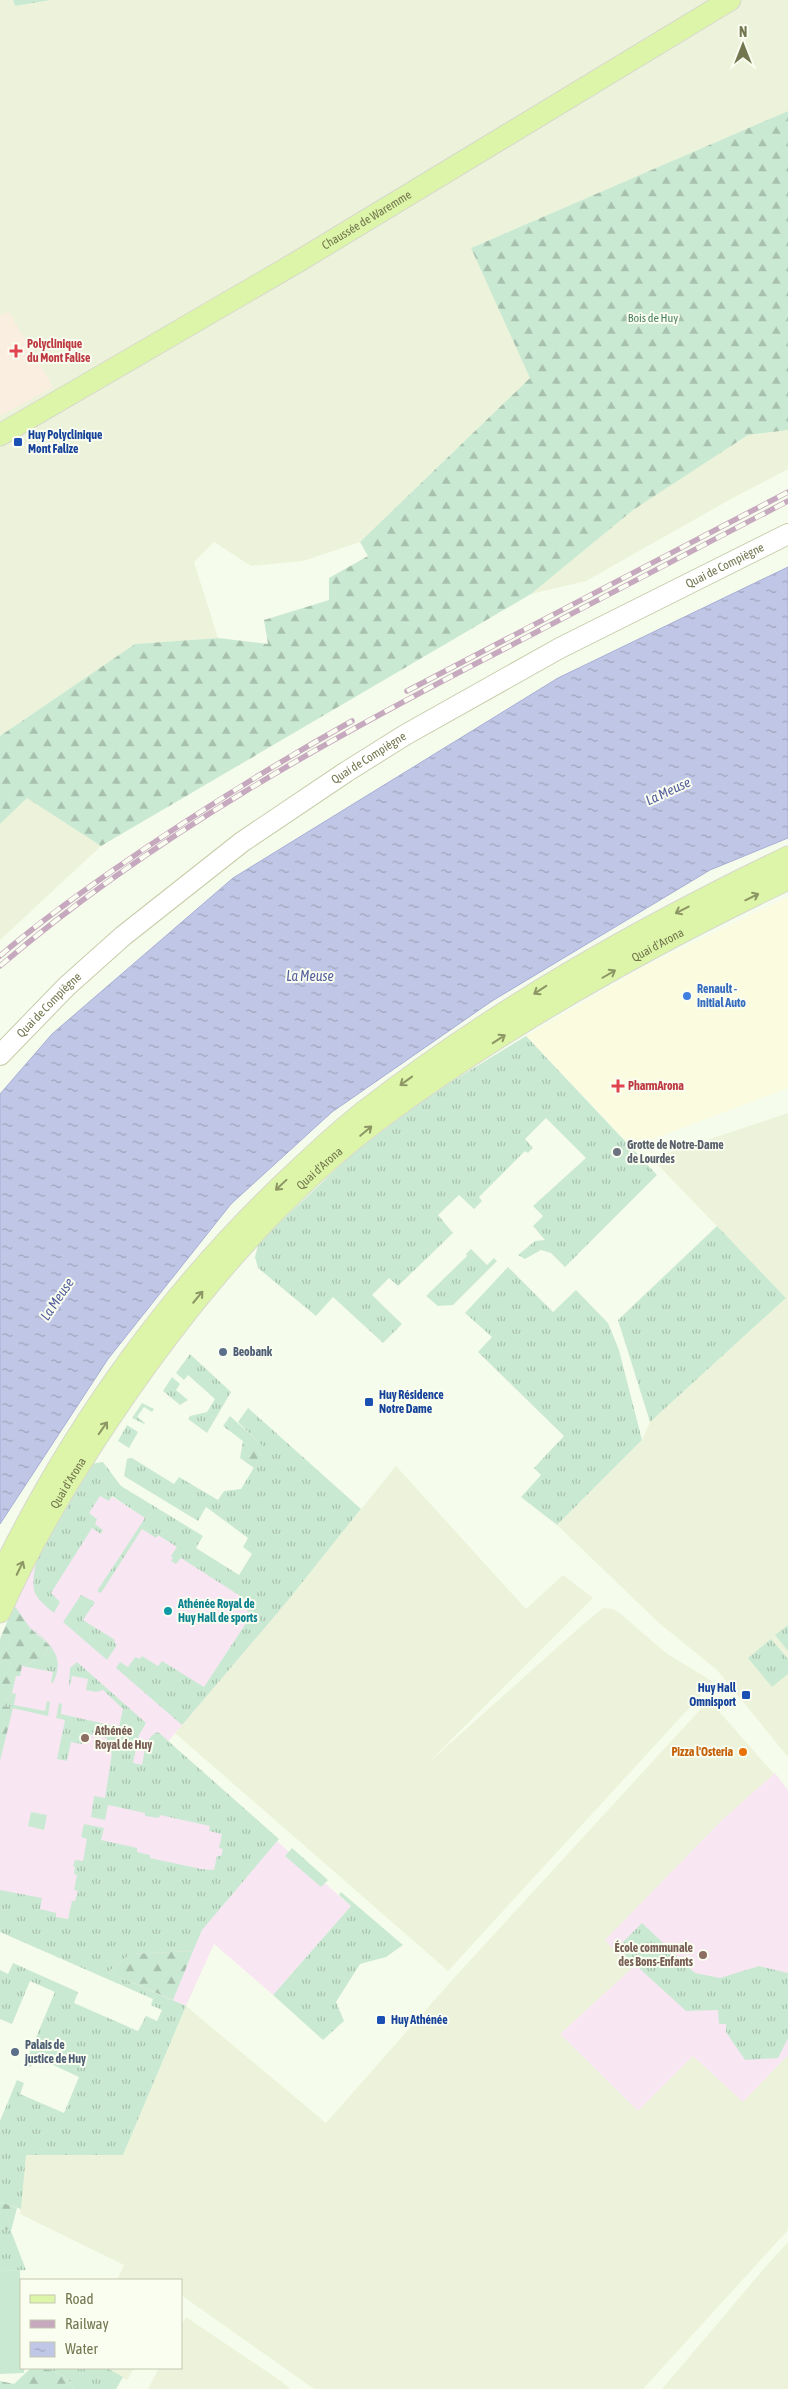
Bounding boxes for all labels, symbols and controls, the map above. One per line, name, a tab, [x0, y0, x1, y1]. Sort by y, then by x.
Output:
north arrow	[718, 20, 768, 70]
text: N	[739, 24, 747, 40]
street label: Chaussée de Waremme	[319, 188, 414, 252]
park label: Bois de Huy	[628, 311, 678, 325]
place label: Polyclinique du Mont Falise	[27, 337, 91, 365]
marker: Polyclinique du Mont Falise	[9, 344, 23, 358]
place label: Huy Polyclinique Mont Falize	[28, 428, 103, 456]
marker: Huy Polyclinique Mont Falize	[12, 436, 24, 448]
street label: Quai de Compiègne	[683, 540, 766, 591]
street label: Quai de Compiègne	[329, 729, 409, 787]
water label: La Meuse	[643, 774, 693, 808]
one-way arrow	[744, 891, 759, 901]
one-way arrow	[674, 905, 689, 915]
street label: Quai d'Arona	[629, 926, 686, 965]
water label: La Meuse	[286, 968, 334, 984]
one-way arrow	[602, 968, 616, 978]
street label: Quai de Compiègne	[14, 970, 84, 1040]
place label: Renault - Initial Auto	[697, 982, 746, 1010]
one-way arrow	[534, 985, 548, 995]
marker: Renault - Initial Auto	[681, 990, 693, 1002]
one-way arrow	[492, 1033, 506, 1043]
one-way arrow	[400, 1075, 413, 1086]
place label: PharmArona	[628, 1079, 684, 1093]
marker: PharmArona	[612, 1080, 624, 1092]
one-way arrow	[359, 1125, 372, 1136]
place label: Grotte de Notre-Dame de Lourdes	[627, 1138, 724, 1166]
street label: Quai d'Arona	[294, 1144, 345, 1193]
marker: Grotte de Notre-Dame de Lourdes	[611, 1146, 623, 1158]
one-way arrow	[275, 1179, 288, 1191]
water label: La Meuse	[37, 1275, 77, 1323]
one-way arrow	[192, 1291, 203, 1304]
place label: Beobank	[233, 1345, 273, 1359]
marker: Beobank	[217, 1346, 229, 1358]
place label: Huy Résidence Notre Dame	[379, 1388, 444, 1416]
marker: Huy Résidence Notre Dame	[363, 1396, 375, 1408]
one-way arrow	[97, 1422, 108, 1435]
street label: Quai d'Arona	[47, 1455, 89, 1511]
one-way arrow	[16, 1561, 26, 1576]
place label: Athénée Royal de Huy Hall de sports	[177, 1597, 258, 1625]
marker: Athénée Royal de Huy Hall de sports	[162, 1605, 174, 1617]
place label: Huy Hall Omnisport	[689, 1681, 737, 1709]
marker: Huy Hall Omnisport	[740, 1689, 752, 1701]
place label: Athénée Royal de Huy	[94, 1724, 152, 1752]
marker: Athénée Royal de Huy	[79, 1732, 91, 1744]
place label: Pizza l'Osteria	[672, 1745, 733, 1759]
marker: Pizza l'Osteria	[737, 1746, 749, 1758]
place label: École communale des Bons-Enfants	[615, 1940, 694, 1969]
marker: École communale des Bons-Enfants	[697, 1949, 709, 1961]
place label: Huy Athénée	[391, 2013, 448, 2027]
marker: Huy Athénée	[375, 2014, 387, 2026]
place label: Palais de justice de Huy	[24, 2038, 86, 2066]
marker: Palais de justice de Huy	[9, 2046, 21, 2058]
legend	[20, 2279, 182, 2369]
text: Road	[65, 2290, 94, 2307]
text: Railway	[65, 2315, 109, 2332]
text: Water	[65, 2340, 98, 2357]

